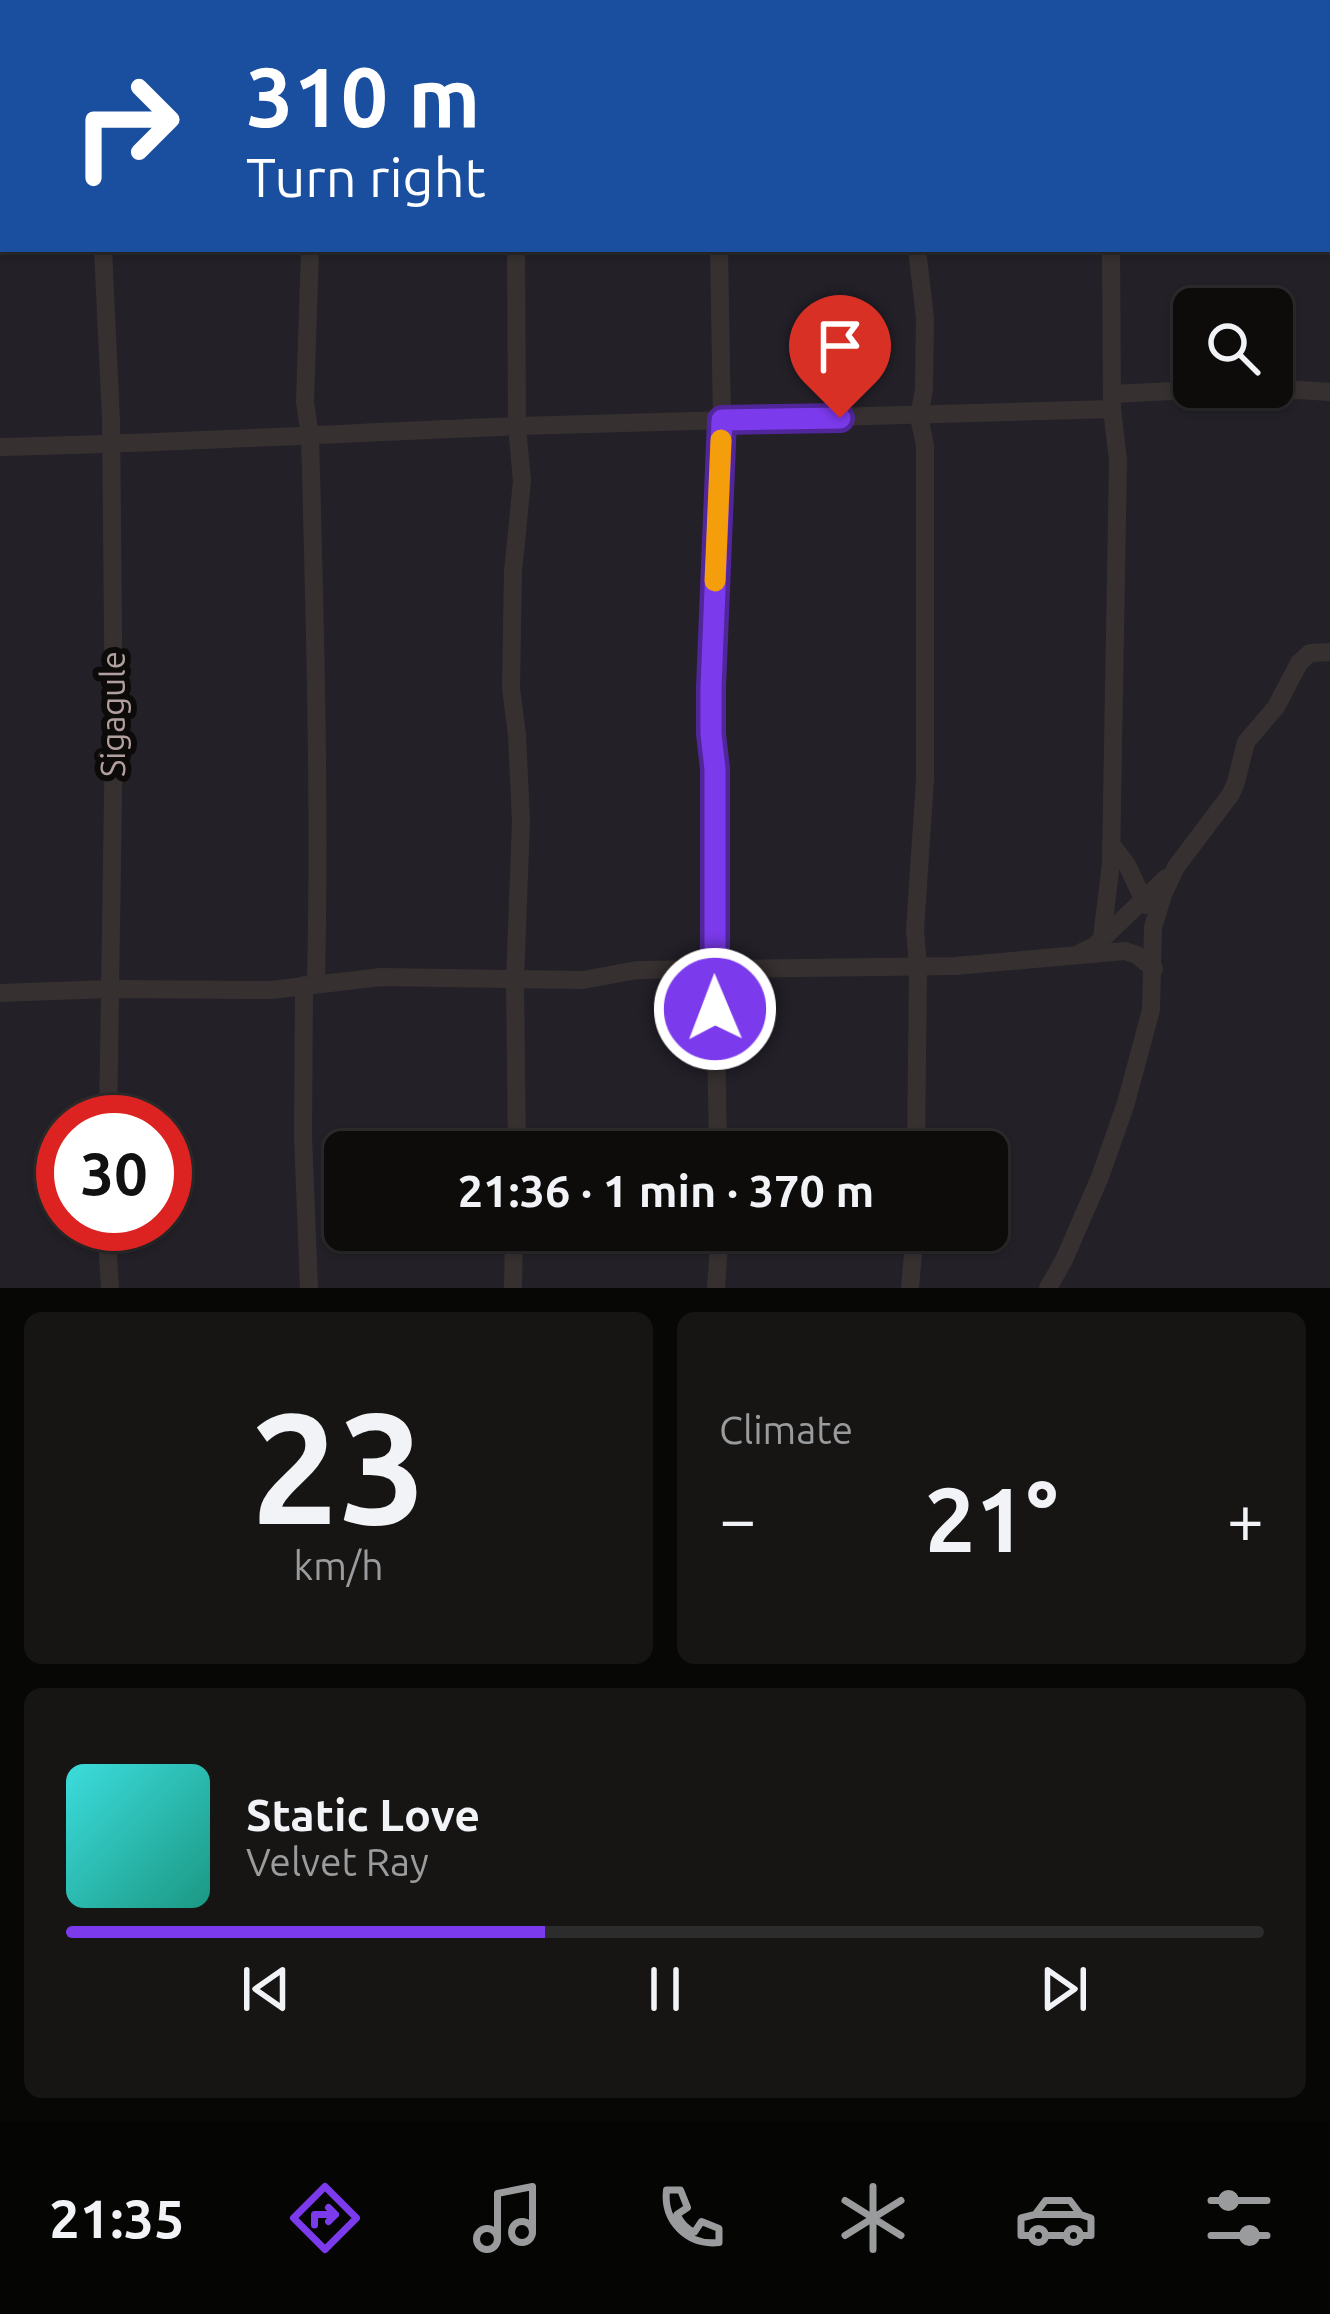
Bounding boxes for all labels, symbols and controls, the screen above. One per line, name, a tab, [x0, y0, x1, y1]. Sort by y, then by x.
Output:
icon: right	[48, 48, 204, 204]
text: 310 m	[246, 49, 480, 143]
text: Turn right	[246, 147, 486, 207]
map controls	[1173, 288, 1293, 408]
button: search	[1173, 288, 1293, 408]
pin	[789, 295, 891, 418]
icon: arrive	[807, 313, 873, 379]
street label: Sigagule	[94, 651, 131, 777]
position arrow	[652, 946, 778, 1072]
speed limit sign: 30	[36, 1095, 192, 1251]
text: 21:36 · 1 min · 370 m	[458, 1165, 874, 1216]
text: 23	[251, 1379, 426, 1553]
text: Climate	[719, 1408, 853, 1451]
text: 21°	[925, 1468, 1058, 1569]
text: −	[719, 1481, 756, 1555]
text: +	[1227, 1481, 1264, 1555]
text: km/h	[293, 1544, 384, 1587]
text: Static Love	[246, 1789, 480, 1840]
text: Velvet Ray	[246, 1840, 429, 1883]
icon: previous	[233, 1956, 299, 2022]
icon: pause	[632, 1956, 698, 2022]
icon: next	[1031, 1956, 1097, 2022]
icon: directions	[283, 2176, 367, 2260]
icon: music	[466, 2176, 550, 2260]
icon: phone	[649, 2176, 733, 2260]
icon: climate	[831, 2176, 915, 2260]
icon: car	[1014, 2176, 1098, 2260]
icon: filters	[1197, 2176, 1281, 2260]
text: 21:35	[49, 2188, 184, 2248]

